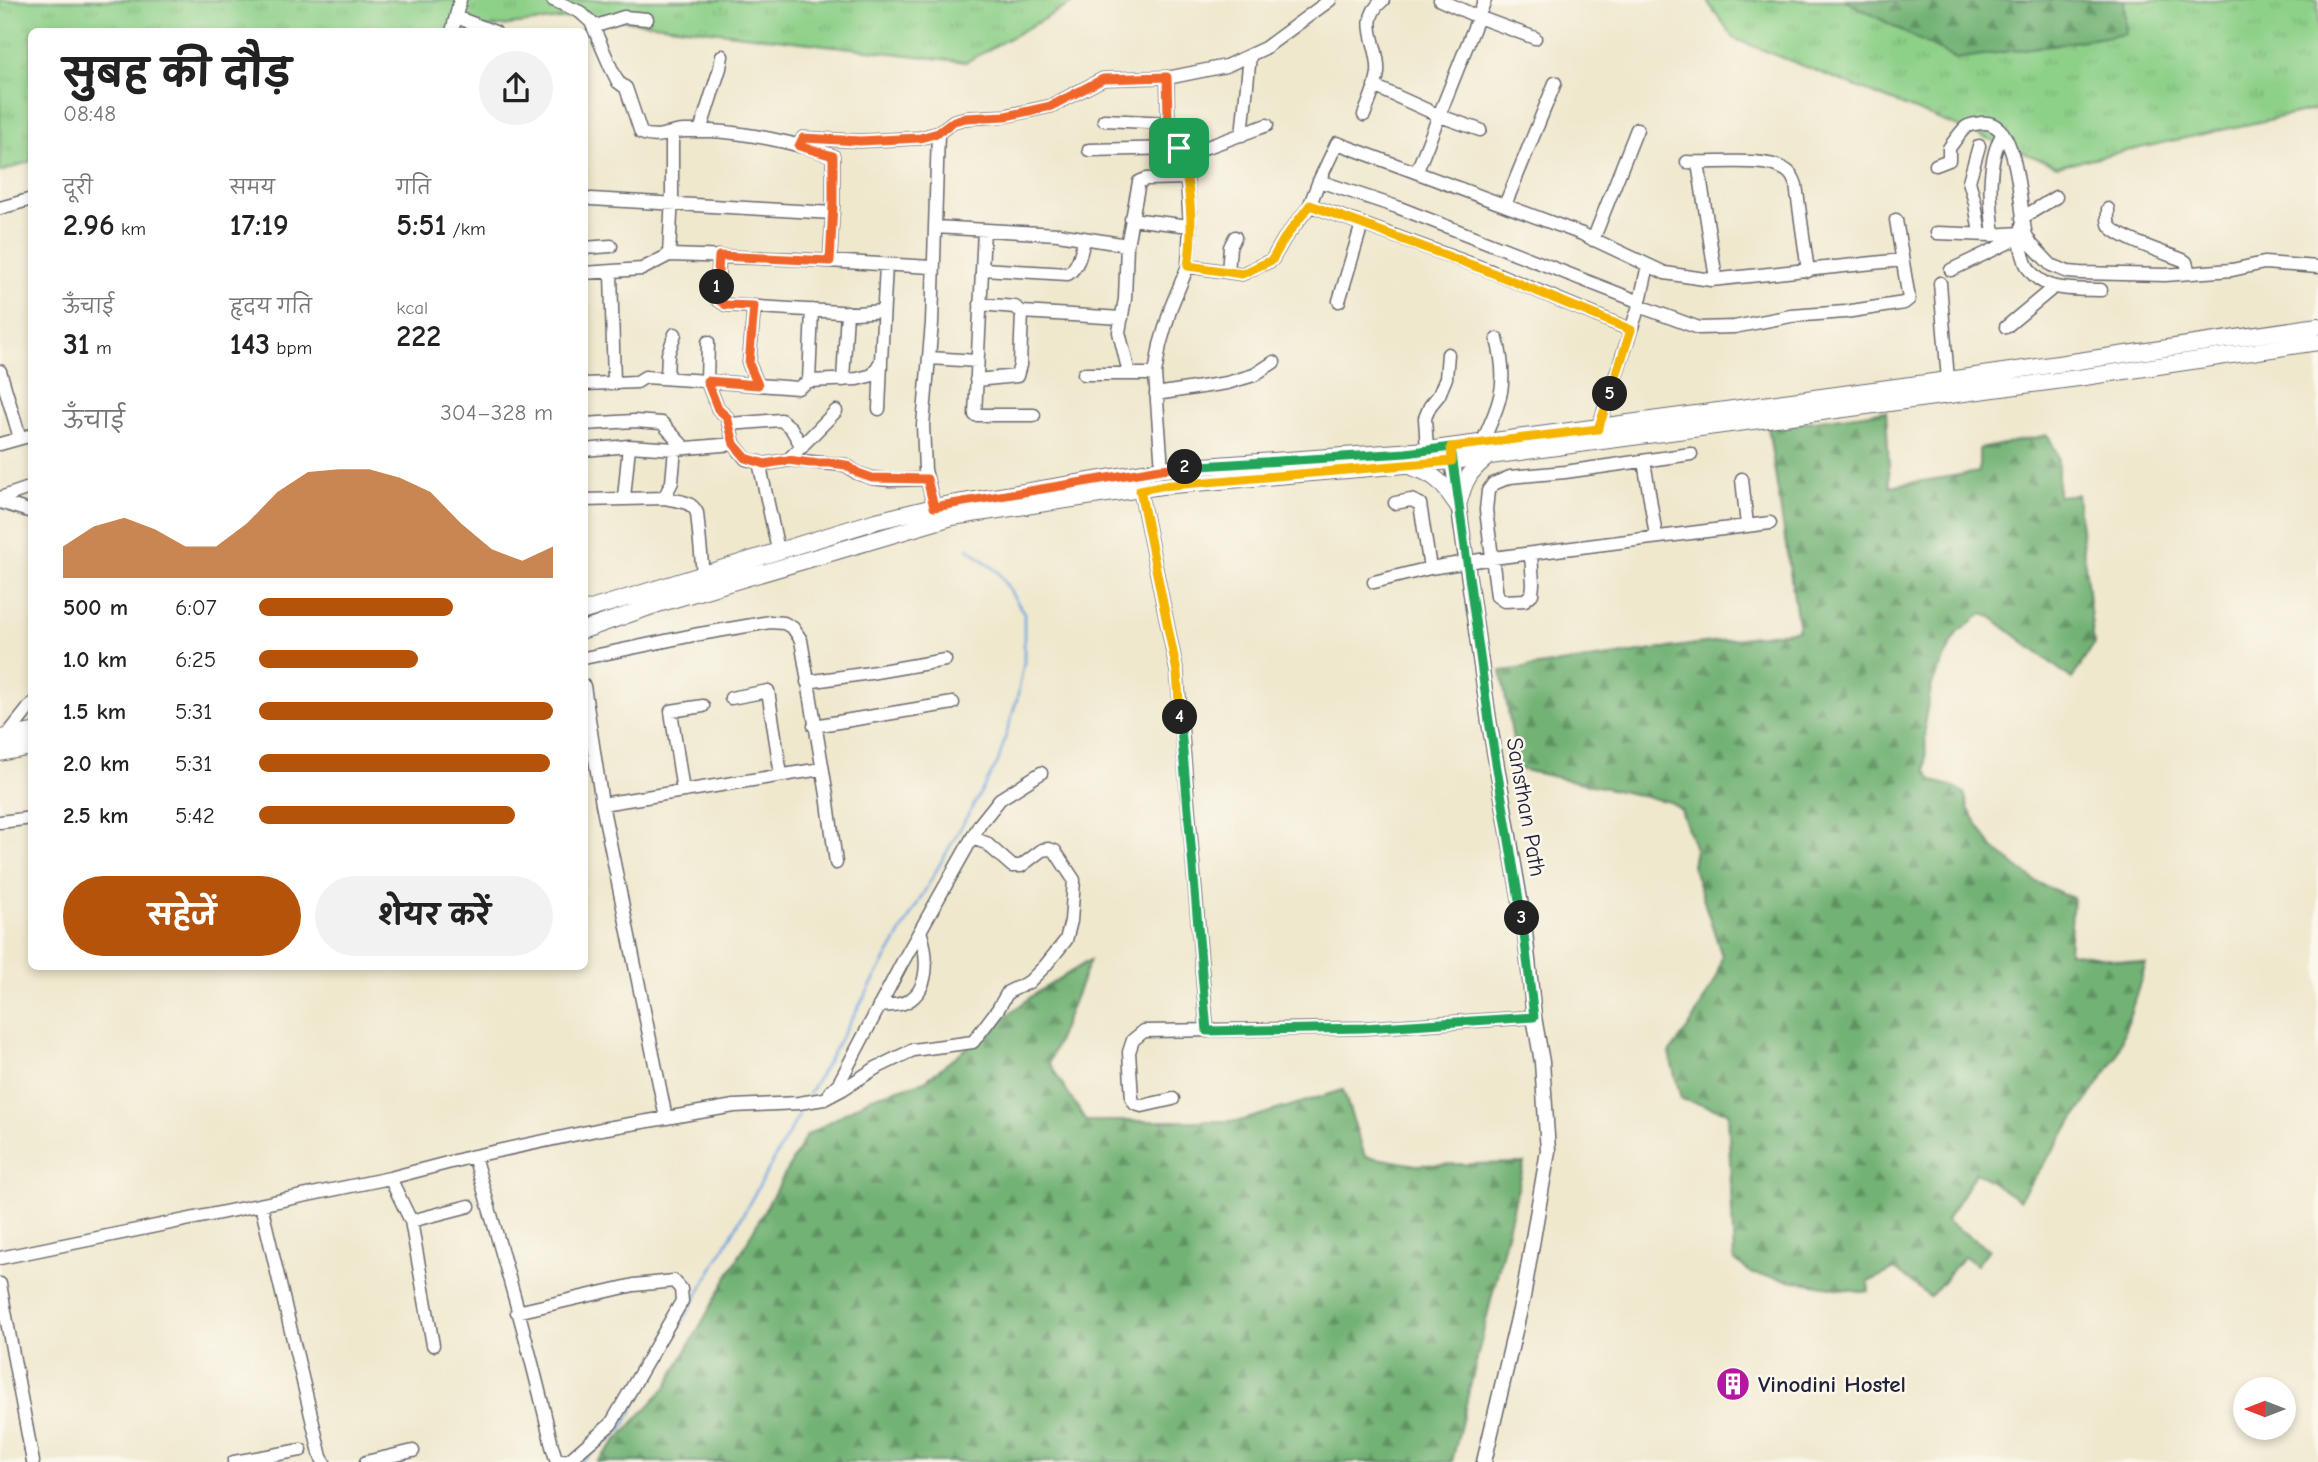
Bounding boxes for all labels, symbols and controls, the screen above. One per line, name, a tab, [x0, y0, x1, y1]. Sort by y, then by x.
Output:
button: share	[479, 51, 553, 125]
text: सुबह की दौड़	[63, 52, 291, 96]
text: 08:48	[63, 100, 116, 127]
pin	[1149, 118, 1209, 178]
icon: arrive	[1160, 129, 1198, 167]
text: दूरी	[63, 177, 93, 199]
text: समय	[230, 177, 275, 199]
text: गति	[396, 177, 431, 199]
text: 2.96	[63, 208, 115, 243]
text: 17:19	[230, 208, 289, 243]
text: 5:51	[396, 208, 446, 243]
text: km	[115, 218, 146, 240]
text: /km	[446, 218, 486, 240]
pin: 1	[700, 270, 734, 304]
text: 1	[713, 275, 720, 297]
text: ऊँचाई	[63, 296, 114, 318]
text: हृदय गति	[230, 296, 312, 318]
text: kcal	[396, 297, 428, 319]
text: 222	[396, 319, 441, 354]
text: 31	[63, 327, 90, 362]
text: 143	[230, 327, 270, 362]
text: m	[90, 337, 112, 359]
text: bpm	[270, 337, 312, 359]
pin: 5	[1592, 376, 1628, 412]
text: 5	[1604, 382, 1615, 404]
text: 304–328 m	[440, 399, 553, 426]
text: ऊँचाई	[63, 407, 125, 434]
pin: 2	[1168, 449, 1202, 484]
text: 2	[1180, 455, 1189, 477]
text: 500 m	[63, 594, 128, 621]
text: 6:07	[175, 594, 217, 621]
text: 1.0 km	[63, 646, 127, 673]
text: 6:25	[175, 646, 216, 673]
text: 1.5 km	[63, 698, 126, 725]
text: 5:31	[175, 698, 212, 725]
pin: 4	[1162, 700, 1198, 734]
text: 4	[1175, 705, 1184, 727]
street label: Sansthan Path	[1500, 735, 1552, 879]
text: 2.0 km	[63, 750, 129, 777]
text: 5:31	[175, 750, 212, 777]
text: 2.5 km	[63, 802, 129, 829]
text: 5:42	[175, 802, 215, 829]
button: सहेजें	[63, 876, 301, 956]
button: शेयर करें	[315, 876, 553, 956]
pin: 3	[1504, 900, 1540, 936]
text: 3	[1517, 906, 1526, 928]
building icon: Vinodini Hostel	[1714, 1365, 1752, 1403]
place label: Vinodini Hostel	[1758, 1371, 1906, 1398]
north arrow	[2233, 1377, 2296, 1440]
map controls	[2233, 1377, 2296, 1440]

